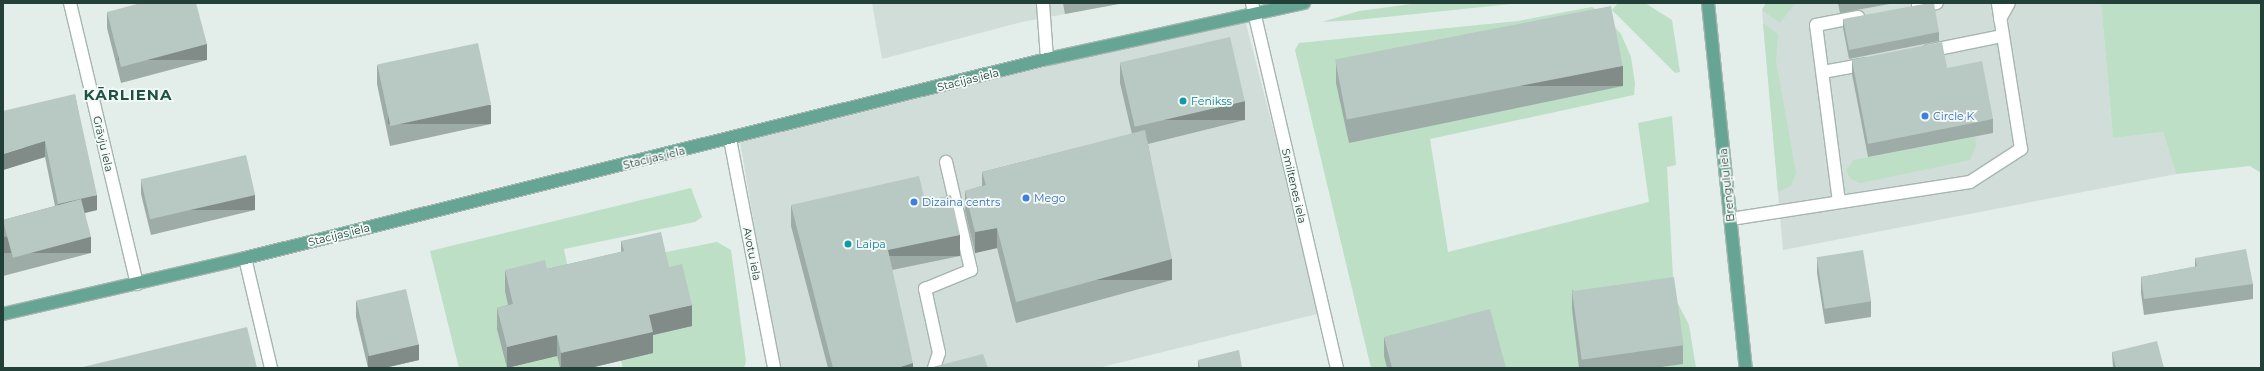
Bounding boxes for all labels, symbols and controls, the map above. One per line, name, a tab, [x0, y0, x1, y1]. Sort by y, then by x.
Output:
street label: Stacijas iela	[936, 66, 1000, 94]
district label: KĀRLIENA	[84, 86, 172, 104]
place label: Fenikss	[1191, 94, 1232, 108]
marker: Fenikss	[1178, 96, 1188, 106]
place label: Circle K	[1933, 109, 1974, 123]
marker: Circle K	[1920, 111, 1930, 121]
street label: Grāvju iela	[90, 115, 116, 173]
street label: Stacijas iela	[622, 144, 686, 172]
street label: Smiltenes iela	[1279, 147, 1309, 225]
street label: Brenguļu iela	[1717, 148, 1737, 222]
place label: Mego	[1034, 191, 1066, 205]
marker: Mego	[1021, 193, 1031, 203]
place label: Dizaina centrs	[922, 195, 1000, 209]
marker: Dizaina centrs	[909, 197, 919, 207]
street label: Stacijas iela	[307, 221, 371, 249]
street label: Avotu iela	[740, 226, 764, 282]
place label: Laipa	[856, 237, 886, 251]
marker: Laipa	[843, 239, 853, 249]

